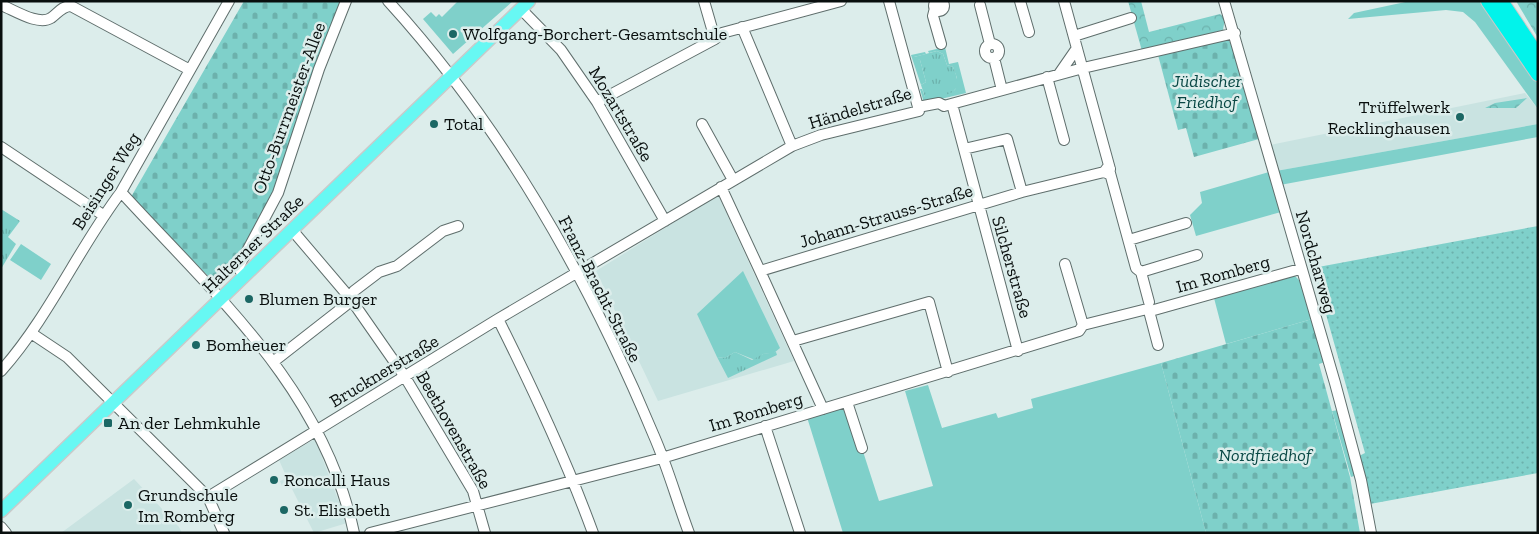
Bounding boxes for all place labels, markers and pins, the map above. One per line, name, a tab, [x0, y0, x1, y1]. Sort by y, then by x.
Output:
place label: Wolfgang-Borchert-Gesamtschule	[463, 23, 727, 45]
marker: Wolfgang-Borchert-Gesamtschule	[447, 28, 459, 40]
place label: Trüffelwerk Recklinghausen	[1327, 96, 1451, 139]
marker: Trüffelwerk Recklinghausen	[1454, 111, 1466, 123]
place label: Total	[444, 113, 484, 135]
marker: Total	[428, 118, 440, 130]
place label: Blumen Burger	[259, 288, 377, 310]
marker: Blumen Burger	[243, 293, 255, 305]
place label: Bomheuer	[206, 334, 286, 356]
marker: Bomheuer	[190, 339, 202, 351]
place label: An der Lehmkuhle	[118, 412, 260, 434]
marker: An der Lehmkuhle	[102, 417, 114, 429]
place label: Roncalli Haus	[284, 469, 390, 491]
marker: Roncalli Haus	[268, 474, 280, 486]
place label: Grundschule Im Romberg	[138, 484, 238, 527]
marker: Grundschule Im Romberg	[122, 499, 134, 511]
place label: St. Elisabeth	[294, 499, 390, 521]
marker: St. Elisabeth	[278, 504, 290, 516]

